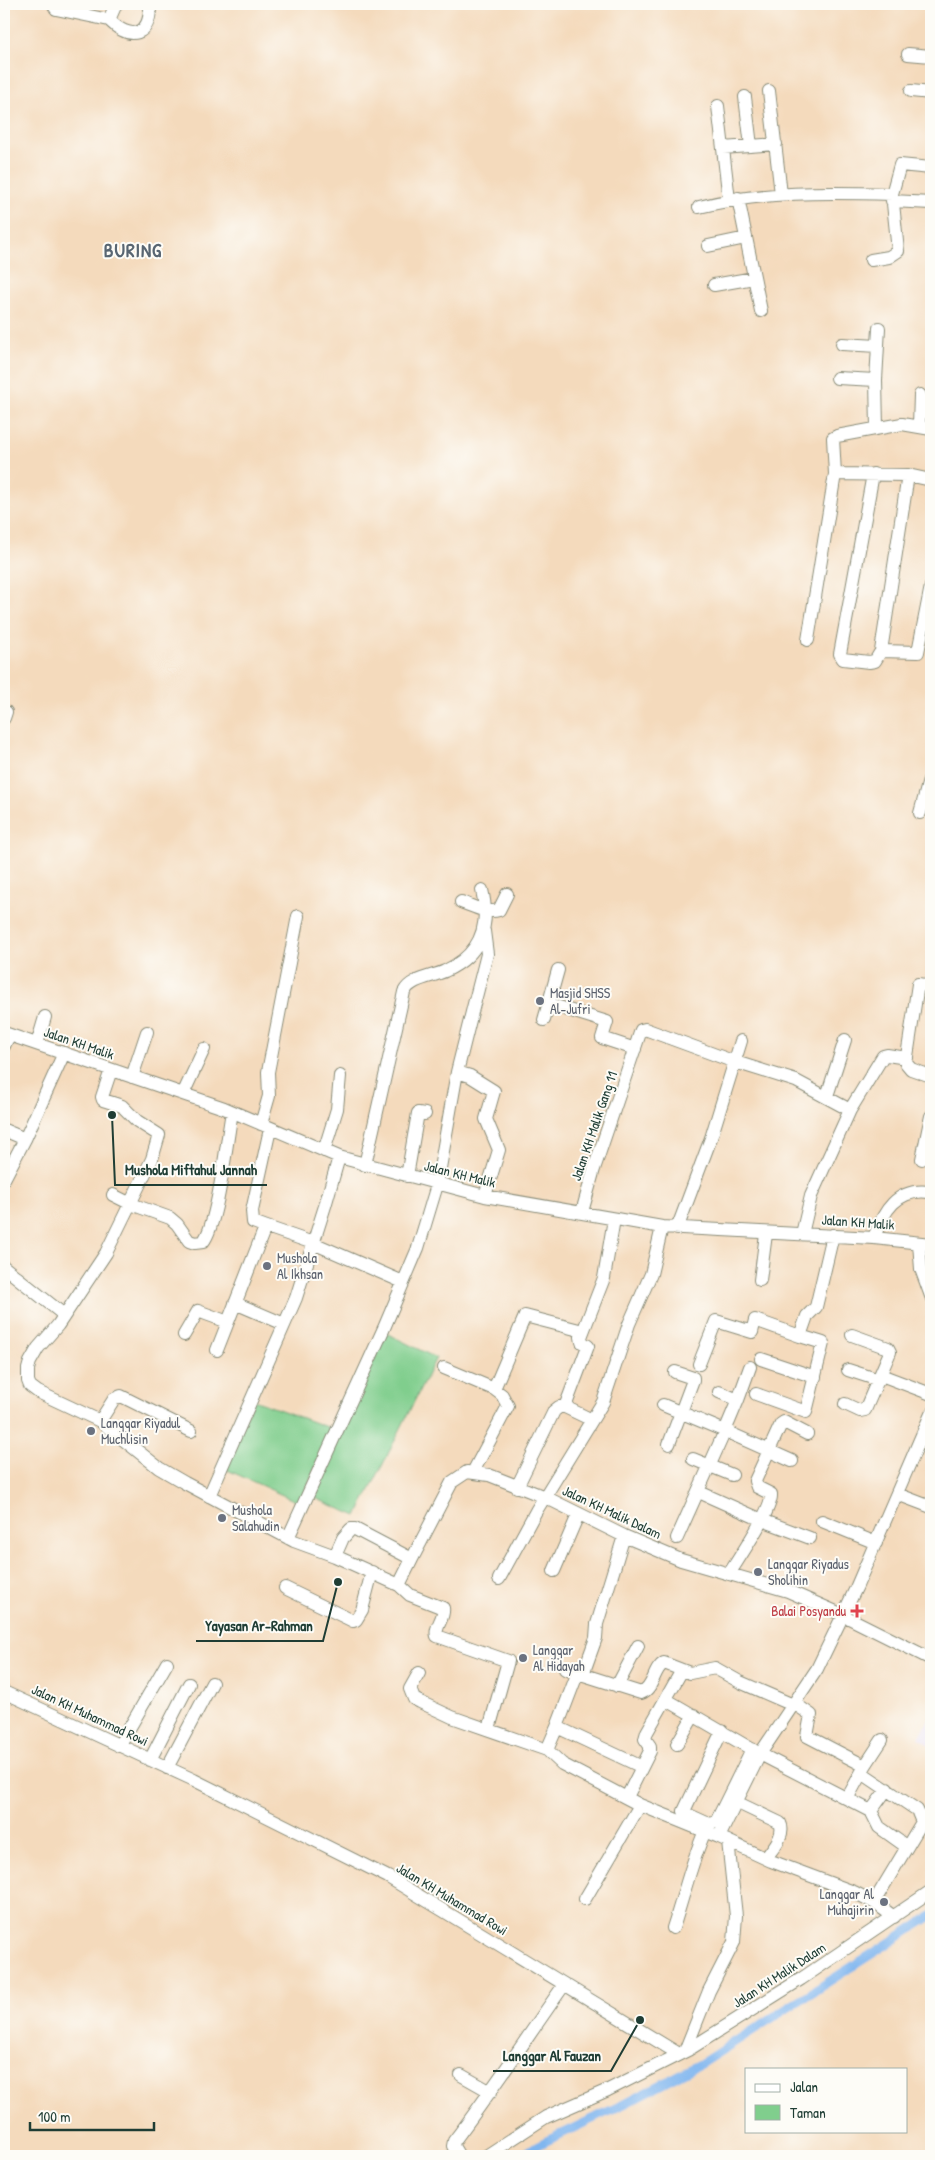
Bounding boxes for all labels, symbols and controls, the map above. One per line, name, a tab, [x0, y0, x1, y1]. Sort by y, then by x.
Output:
district label: BURING	[104, 237, 162, 263]
place label: Masjid SHSS Al-Jufri	[550, 983, 611, 1018]
marker: Masjid SHSS Al-Jufri	[534, 995, 546, 1007]
street label: Jalan KH Malik	[42, 1022, 117, 1063]
street label: Jalan KH Malik Gang 11	[566, 1069, 622, 1183]
callout: Mushola Miftahul Jannah	[115, 1155, 267, 1185]
street label: Jalan KH Malik	[422, 1155, 498, 1192]
text: Mushola Miftahul Jannah	[125, 1159, 258, 1180]
street label: Jalan KH Malik	[821, 1209, 895, 1234]
place label: Mushola Al Ikhsan	[277, 1248, 323, 1283]
marker: Mushola Al Ikhsan	[261, 1260, 273, 1272]
place label: Langgar Riyadul Muchlisin	[101, 1413, 181, 1448]
marker: Langgar Riyadul Muchlisin	[85, 1425, 97, 1437]
street label: Jalan KH Malik Dalam	[560, 1480, 665, 1543]
place label: Mushola Salahudin	[232, 1500, 280, 1535]
marker: Mushola Salahudin	[216, 1512, 228, 1524]
place label: Langgar Riyadus Sholihin	[768, 1554, 849, 1589]
marker: Langgar Riyadus Sholihin	[752, 1566, 764, 1578]
place label: Balai Posyandu	[771, 1601, 846, 1621]
marker: Balai Posyandu	[850, 1604, 864, 1618]
callout: Yayasan Ar-Rahman	[196, 1611, 323, 1641]
text: Yayasan Ar-Rahman	[205, 1615, 313, 1637]
place label: Langgar Al Hidayah	[533, 1640, 585, 1676]
marker: Langgar Al Hidayah	[517, 1652, 529, 1664]
street label: Jalan KH Muhammad Rowi	[29, 1679, 152, 1750]
street label: Jalan KH Muhammad Rowi	[393, 1858, 511, 1939]
place label: Langgar Al Muhajirin	[820, 1884, 874, 1920]
marker: Langgar Al Muhajirin	[878, 1896, 890, 1908]
street label: Jalan KH Malik Dalam	[729, 1937, 829, 2012]
callout: Langgar Al Fauzan	[493, 2041, 611, 2071]
text: Langgar Al Fauzan	[503, 2045, 601, 2067]
legend	[745, 2068, 908, 2132]
text: Jalan	[790, 2076, 818, 2097]
scale bar	[30, 2100, 154, 2132]
text: Taman	[790, 2102, 826, 2123]
text: 100 m	[38, 2106, 71, 2127]

